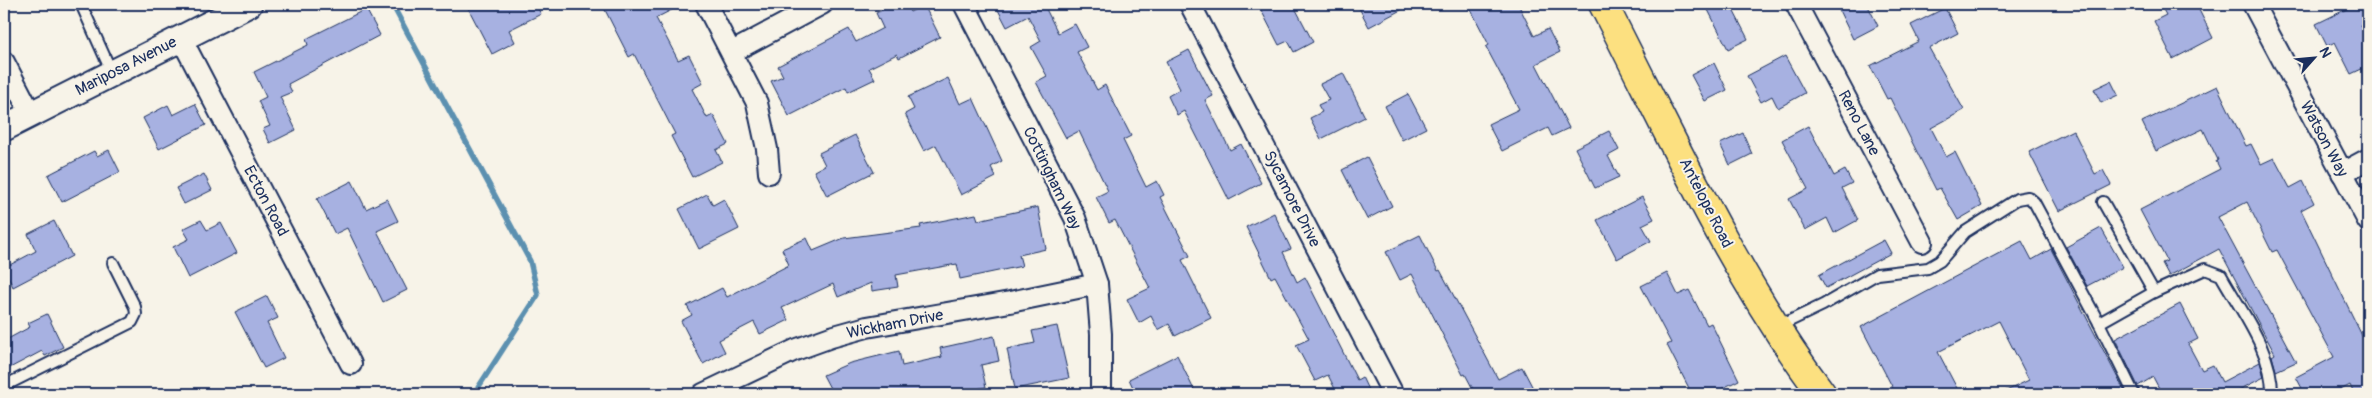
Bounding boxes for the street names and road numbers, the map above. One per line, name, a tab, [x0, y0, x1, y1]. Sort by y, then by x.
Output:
street label: Mariposa Avenue	[72, 32, 180, 100]
street label: Reno Lane	[1833, 87, 1885, 159]
street label: Watson Way	[2296, 98, 2352, 181]
street label: Cottingham Way	[1018, 123, 1086, 233]
street label: Sycamore Drive	[1259, 147, 1325, 251]
street label: Antelope Road	[1675, 155, 1737, 251]
street label: Ecton Road	[239, 162, 293, 240]
street label: Wickham Drive	[845, 305, 945, 343]

